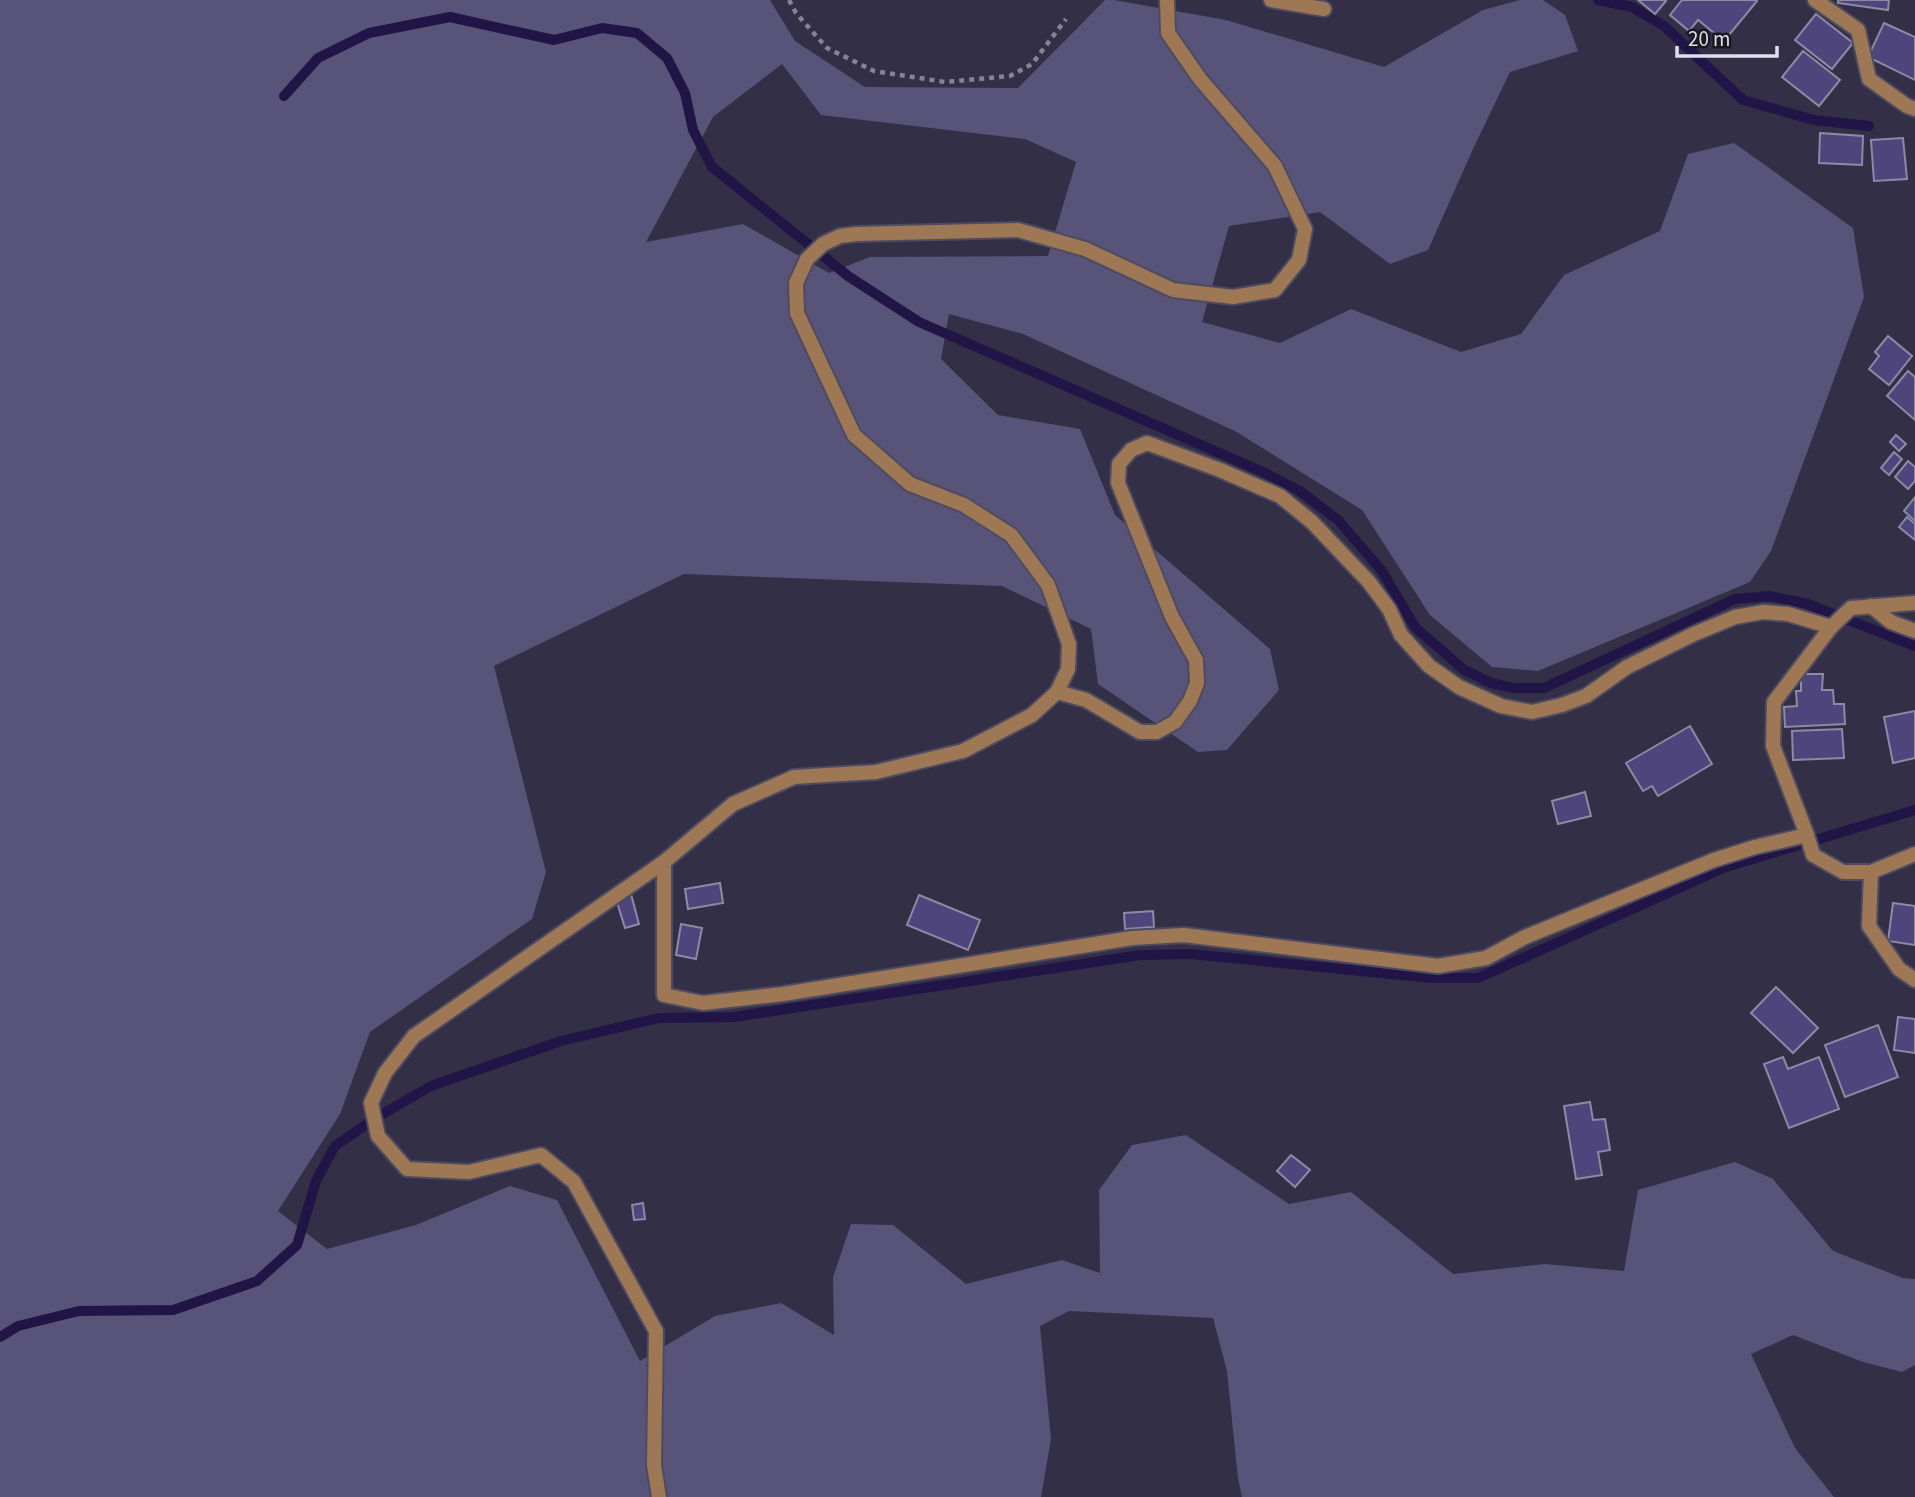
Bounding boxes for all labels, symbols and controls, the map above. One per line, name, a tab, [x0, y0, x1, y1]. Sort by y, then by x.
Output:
scale bar	[1677, 14, 1777, 58]
text: 20 m	[1688, 24, 1730, 54]

